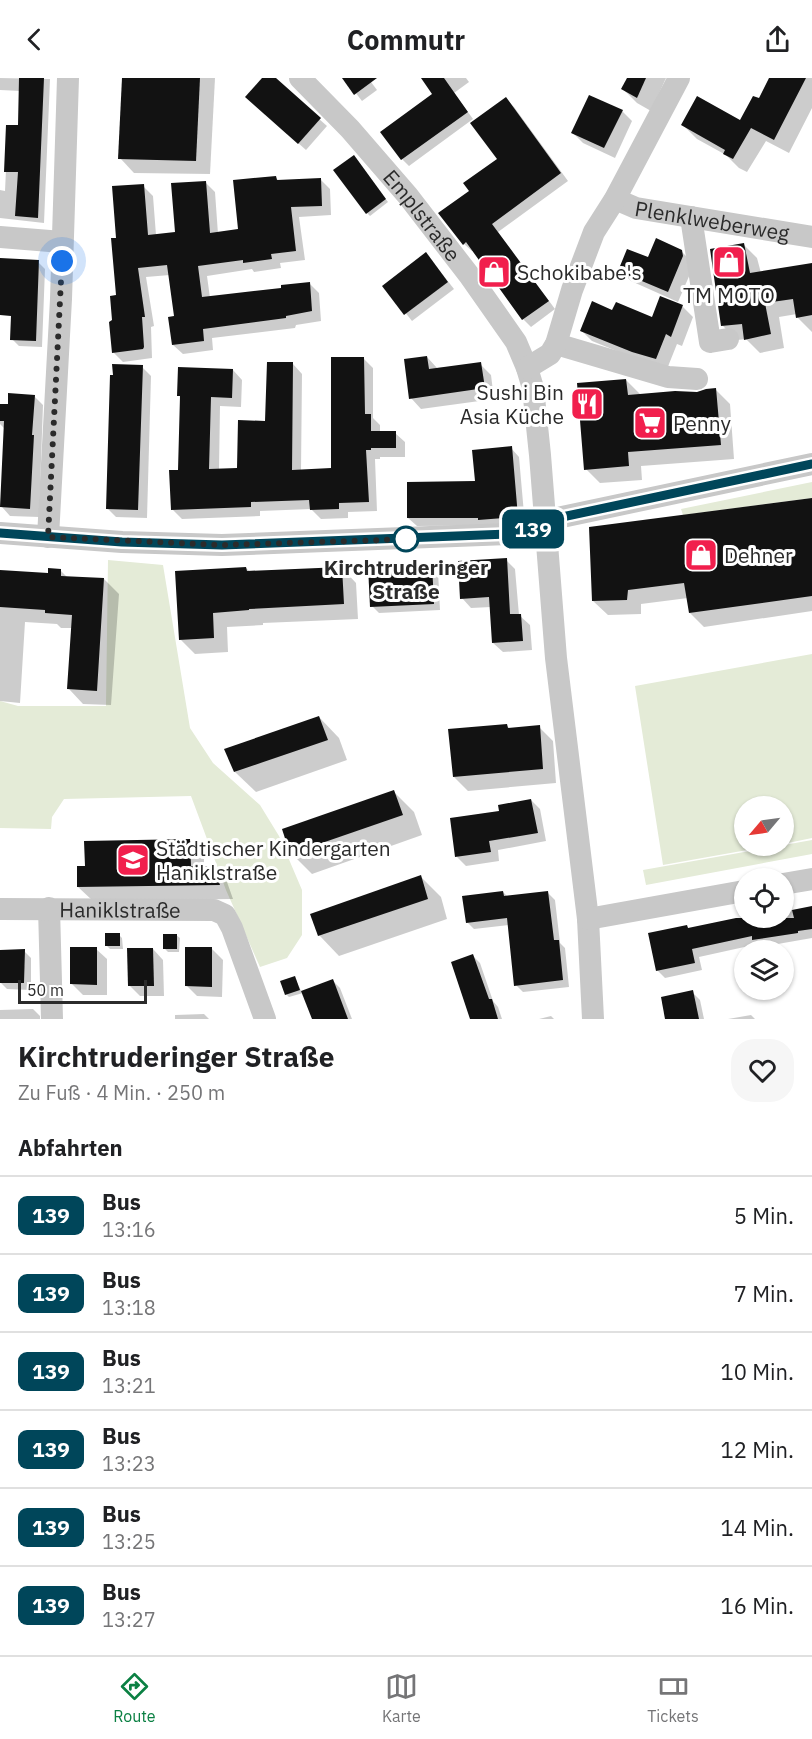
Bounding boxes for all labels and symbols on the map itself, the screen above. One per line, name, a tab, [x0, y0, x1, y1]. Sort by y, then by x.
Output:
street label: Emplstraße	[377, 163, 467, 267]
street label: Plenklweberweg	[633, 194, 792, 247]
shop icon: TM MOTO	[711, 244, 747, 280]
your location	[47, 246, 77, 276]
shop icon: Schokibabe's	[476, 254, 512, 290]
place label: Schokibabe's	[517, 258, 642, 286]
place label: TM MOTO	[683, 281, 775, 309]
place label: Sushi Bin Asia Küche	[460, 378, 564, 430]
restaurant icon: Sushi Bin Asia Küche	[569, 386, 605, 422]
supermarket icon: Penny	[632, 405, 668, 441]
place label: Penny	[673, 409, 732, 437]
line badge: 139	[498, 510, 568, 548]
marker: Kirchtruderinger Straße	[393, 526, 419, 552]
shop icon: Dehner	[683, 537, 719, 573]
place label: Dehner	[724, 541, 793, 569]
place label: Kirchtruderinger Straße	[324, 553, 489, 605]
north arrow	[734, 796, 794, 856]
place label: Städtischer Kindergarten Haniklstraße	[156, 834, 391, 886]
school or university icon: Städtischer Kindergarten Haniklstraße	[115, 842, 151, 878]
street label: Haniklstraße	[59, 895, 181, 924]
scale bar	[18, 977, 147, 1004]

